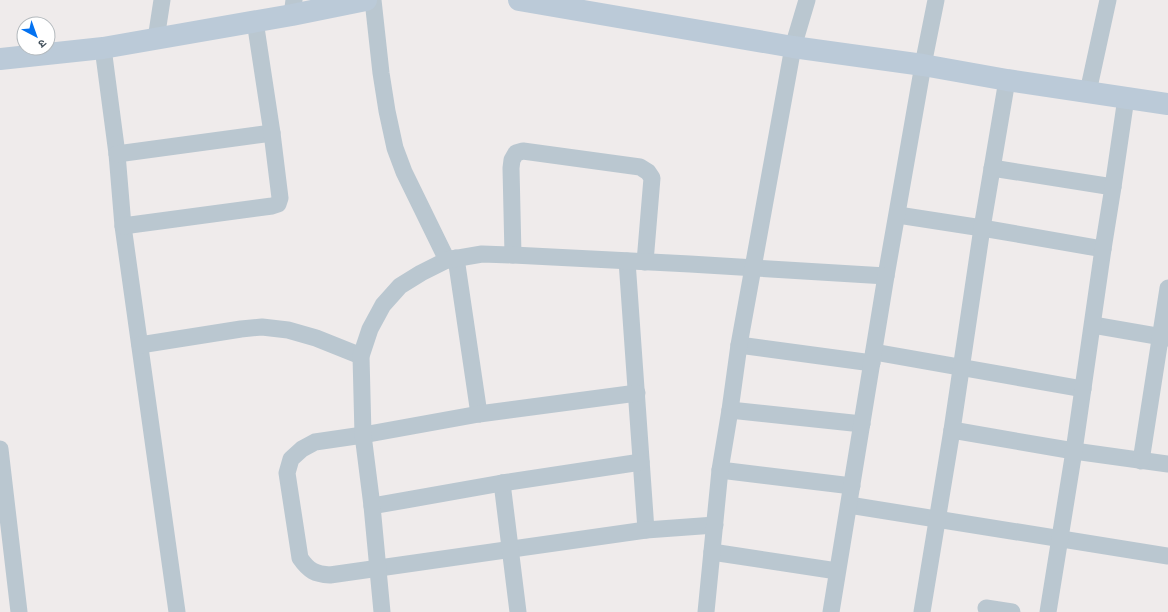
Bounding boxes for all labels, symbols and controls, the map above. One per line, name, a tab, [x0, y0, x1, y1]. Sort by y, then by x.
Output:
north arrow	[16, 16, 56, 56]
text: उ	[35, 36, 49, 51]

